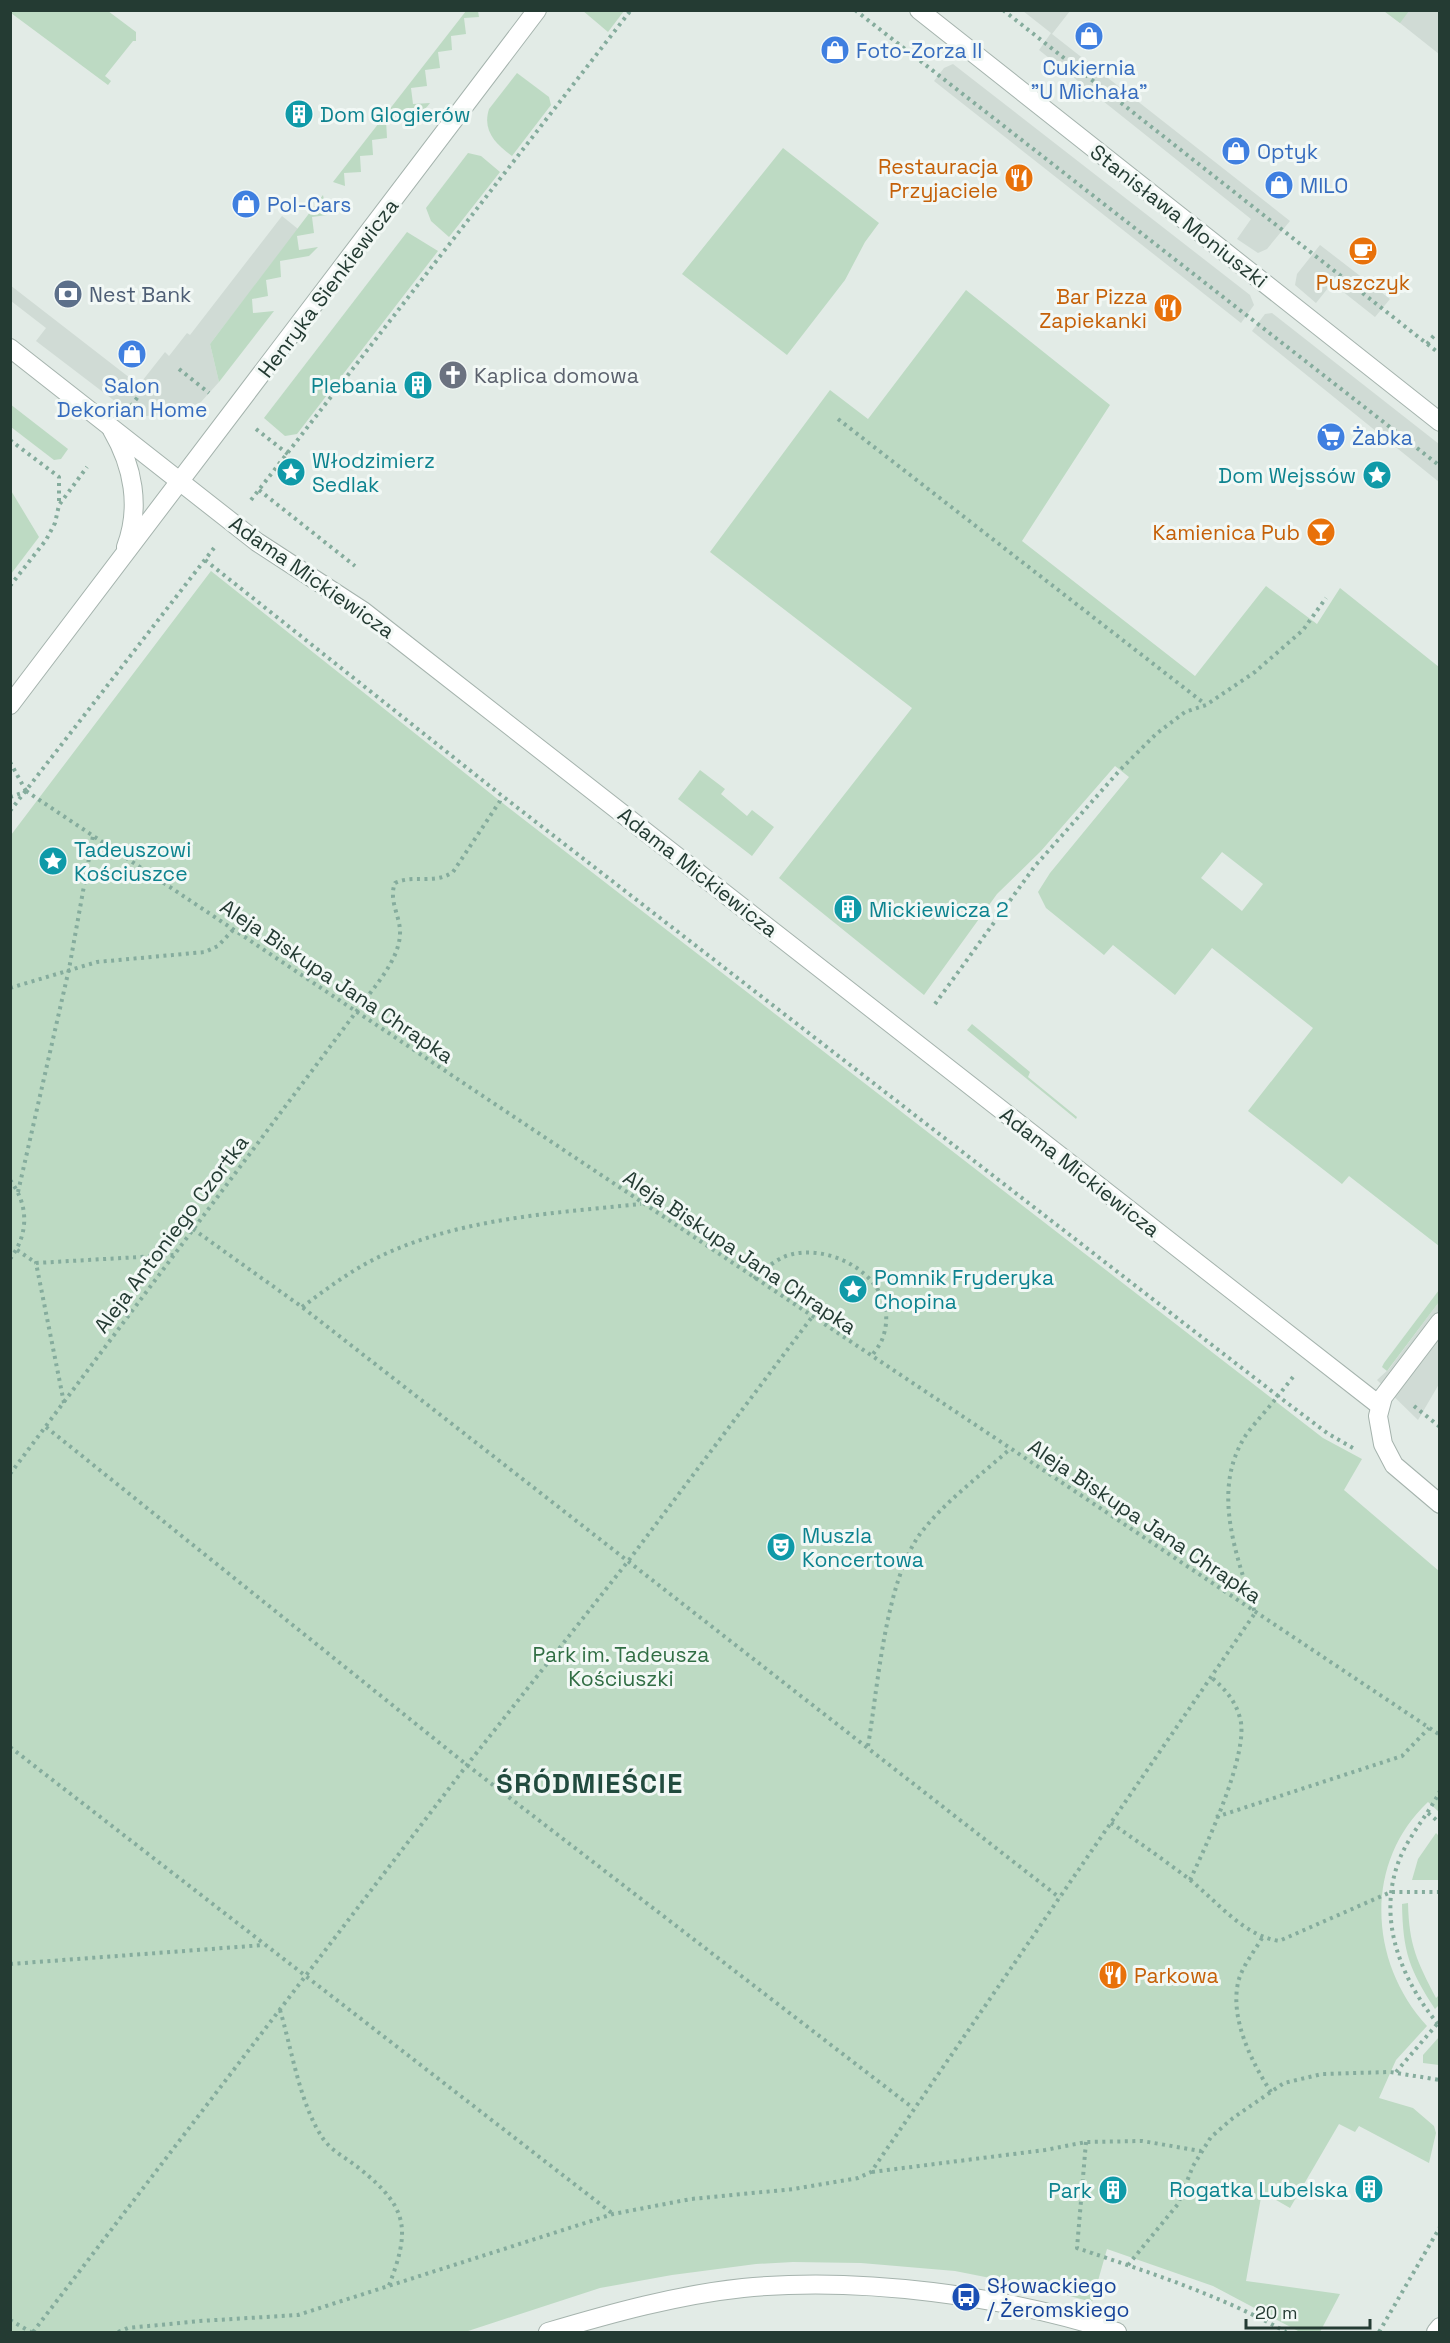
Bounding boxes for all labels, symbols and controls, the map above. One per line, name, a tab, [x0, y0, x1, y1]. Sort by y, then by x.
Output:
shop icon: Cukiernia "U Michała"	[1073, 20, 1105, 52]
shop icon: Foto-Zorza II	[819, 34, 851, 66]
place label: Foto-Zorza II	[856, 37, 982, 64]
place label: Cukiernia "U Michała"	[1030, 54, 1148, 105]
building icon: Dom Glogierów	[283, 98, 315, 130]
place label: Dom Glogierów	[320, 101, 471, 128]
shop icon: Optyk	[1220, 135, 1252, 167]
street label: Stanisława Moniuszki	[1085, 138, 1273, 294]
place label: Optyk	[1257, 138, 1318, 165]
place label: Restauracja Przyjaciele	[878, 153, 998, 204]
restaurant icon: Restauracja Przyjaciele	[1003, 162, 1035, 194]
shop icon: MILO	[1263, 169, 1295, 201]
place label: MILO	[1300, 172, 1348, 199]
shop icon: Pol-Cars	[230, 188, 262, 220]
place label: Pol-Cars	[267, 191, 351, 218]
street label: Henryka Sienkiewicza	[252, 193, 404, 383]
cafe icon: Puszczyk	[1347, 235, 1379, 267]
place label: Puszczyk	[1316, 269, 1410, 296]
bank icon: Nest Bank	[52, 278, 84, 310]
place label: Nest Bank	[89, 281, 191, 308]
place label: Bar Pizza Zapiekanki	[1039, 283, 1147, 334]
restaurant icon: Bar Pizza Zapiekanki	[1152, 292, 1184, 324]
shop icon: Salon Dekorian Home	[116, 338, 148, 370]
church icon: Kaplica domowa	[437, 359, 469, 391]
place label: Kaplica domowa	[474, 362, 639, 389]
building icon: Plebania	[402, 369, 434, 401]
place label: Salon Dekorian Home	[57, 372, 207, 423]
place label: Plebania	[311, 372, 397, 399]
supermarket icon: Żabka	[1315, 421, 1347, 453]
place label: Żabka	[1352, 424, 1413, 451]
place label: Włodzimierz Sedlak	[312, 447, 435, 498]
place icon: Włodzimierz Sedlak	[275, 456, 307, 488]
place icon: Dom Wejssów	[1361, 459, 1393, 491]
place label: Dom Wejssów	[1218, 462, 1356, 489]
street label: Adama Mickiewicza	[224, 510, 400, 644]
bar icon: Kamienica Pub	[1305, 516, 1337, 548]
place label: Kamienica Pub	[1152, 519, 1300, 546]
street label: Adama Mickiewicza	[612, 801, 784, 943]
place label: Tadeuszowi Kościuszce	[74, 836, 191, 887]
place icon: Tadeuszowi Kościuszce	[37, 845, 69, 877]
street label: Aleja Biskupa Jana Chrapka	[215, 893, 459, 1069]
building icon: Mickiewicza 2	[832, 893, 864, 925]
place label: Mickiewicza 2	[869, 896, 1009, 923]
street label: Adama Mickiewicza	[994, 1101, 1166, 1243]
street label: Aleja Antoniego Czortka	[88, 1130, 254, 1338]
street label: Aleja Biskupa Jana Chrapka	[618, 1164, 862, 1340]
place label: Pomnik Fryderyka Chopina	[874, 1264, 1054, 1315]
place icon: Pomnik Fryderyka Chopina	[837, 1273, 869, 1305]
street label: Aleja Biskupa Jana Chrapka	[1023, 1433, 1267, 1609]
place label: Muszla Koncertowa	[802, 1522, 924, 1573]
theatre icon: Muszla Koncertowa	[765, 1531, 797, 1563]
park label: Park im. Tadeusza Kościuszki	[533, 1641, 709, 1692]
district label: ŚRÓDMIEŚCIE	[496, 1766, 684, 1801]
restaurant icon: Parkowa	[1097, 1959, 1129, 1991]
place label: Parkowa	[1134, 1962, 1219, 1989]
building icon: Rogatka Lubelska	[1353, 2173, 1385, 2205]
building icon: Park	[1097, 2174, 1129, 2206]
place label: Rogatka Lubelska	[1169, 2176, 1348, 2203]
place label: Park	[1048, 2177, 1092, 2204]
place label: Słowackiego / Żeromskiego	[987, 2272, 1129, 2323]
bus stop icon: Słowackiego / Żeromskiego	[950, 2281, 982, 2313]
scale bar	[1246, 2292, 1370, 2330]
text: 20 m	[1255, 2301, 1298, 2324]

